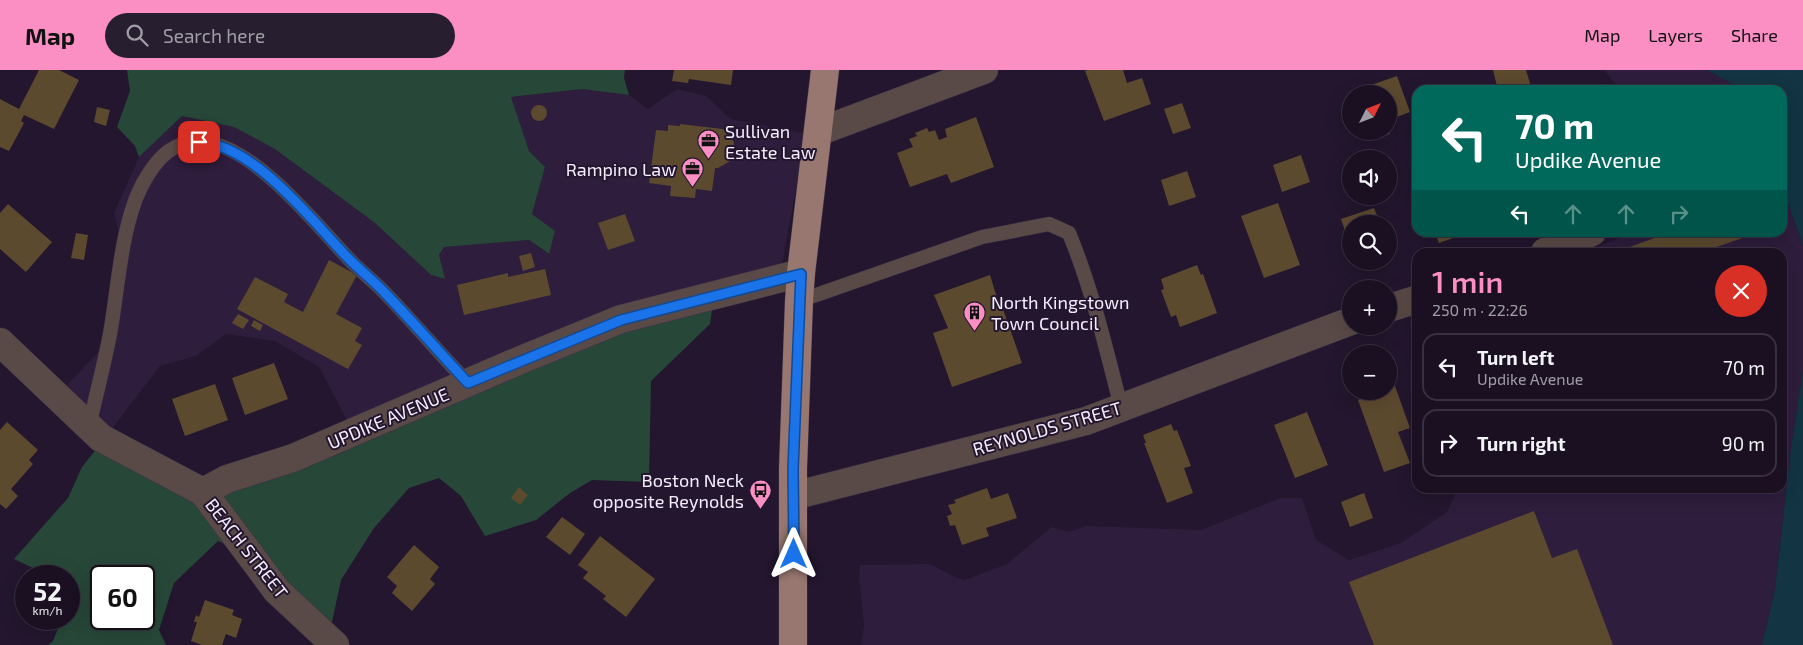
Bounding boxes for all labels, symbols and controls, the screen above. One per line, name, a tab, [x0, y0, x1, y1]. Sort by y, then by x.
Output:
search box	[105, 13, 455, 58]
text: Map	[25, 21, 75, 50]
icon: search	[123, 21, 151, 49]
text: Search here	[163, 24, 265, 47]
text: Map	[1584, 24, 1620, 46]
text: Layers	[1648, 24, 1703, 46]
text: Share	[1731, 24, 1778, 46]
north arrow	[1342, 85, 1398, 140]
map controls	[1342, 85, 1397, 400]
text: 70 m	[1515, 104, 1594, 146]
icon: left	[1432, 105, 1497, 170]
place label: Sullivan Estate Law	[725, 120, 816, 163]
pin	[178, 121, 220, 163]
icon: arrive	[185, 128, 213, 156]
office icon: Sullivan Estate Law	[697, 129, 721, 160]
text: Updike Avenue	[1515, 146, 1661, 172]
button: sound	[1342, 150, 1397, 205]
office icon: Rampino Law	[680, 157, 704, 188]
place label: Rampino Law	[566, 158, 676, 180]
icon: left	[1506, 200, 1534, 228]
icon: ahead	[1559, 200, 1587, 228]
icon: ahead	[1612, 200, 1640, 228]
icon: right	[1665, 200, 1693, 228]
button: search	[1342, 215, 1397, 270]
text: 1 min	[1432, 263, 1503, 299]
button: close	[1715, 265, 1767, 317]
button: +	[1342, 280, 1397, 335]
place label: North Kingstown Town Council	[991, 291, 1130, 334]
building icon: North Kingstown Town Council	[963, 300, 987, 331]
text: 250 m · 22:26	[1432, 300, 1528, 319]
button: −	[1342, 345, 1397, 400]
text: Turn left	[1477, 346, 1554, 369]
icon: left	[1434, 353, 1462, 381]
text: 70 m	[1723, 356, 1765, 379]
text: Updike Avenue	[1477, 369, 1583, 388]
street label: UPDIKE AVENUE	[324, 383, 452, 453]
street label: REYNOLDS STREET	[970, 396, 1124, 460]
icon: right	[1434, 429, 1462, 457]
text: Turn right	[1477, 432, 1565, 455]
text: 90 m	[1722, 432, 1765, 455]
place label: Boston Neck opposite Reynolds	[593, 469, 744, 512]
bus stop icon: Boston Neck opposite Reynolds	[748, 478, 772, 509]
street label: BEACH STREET	[201, 494, 293, 603]
position arrow	[767, 527, 819, 579]
speed limit sign: 60	[90, 565, 155, 630]
text: 52	[33, 576, 62, 606]
text: km/h	[33, 603, 62, 617]

